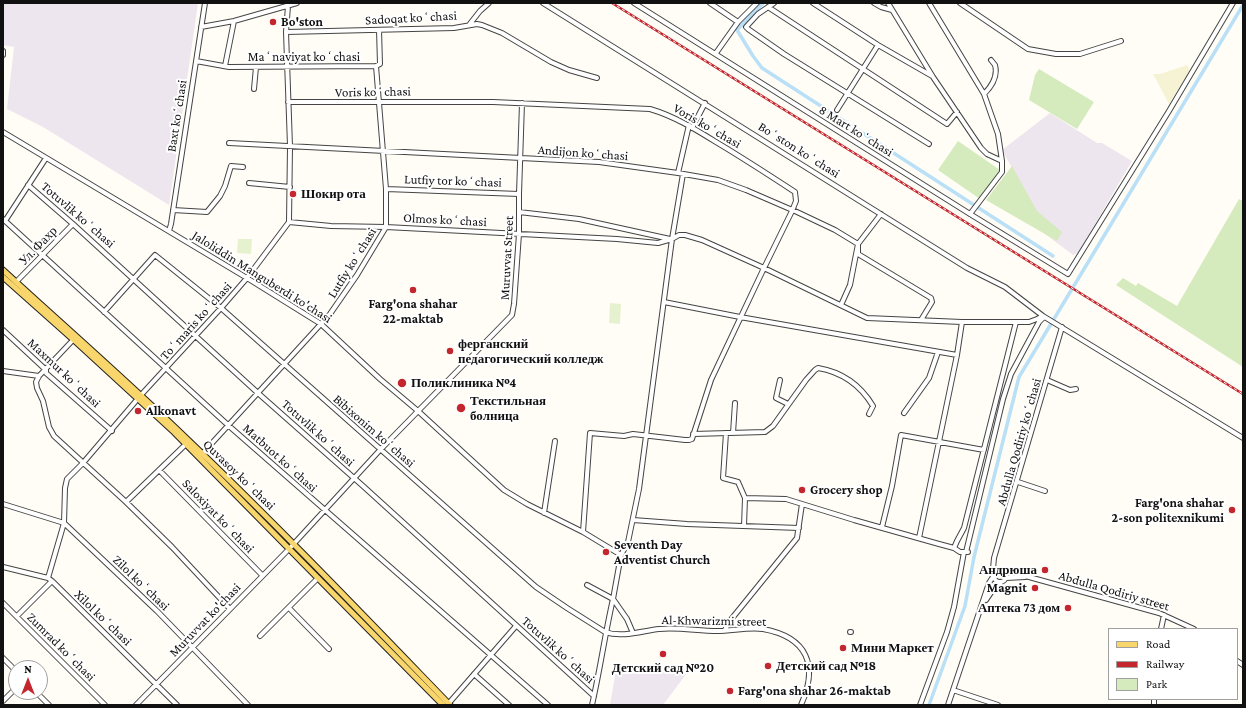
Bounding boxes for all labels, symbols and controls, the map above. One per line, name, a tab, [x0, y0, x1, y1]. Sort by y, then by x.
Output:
street label: Sadoqat koʻchasi	[365, 8, 457, 28]
place label: Bo'ston	[281, 14, 323, 30]
marker: Bo'ston	[268, 17, 278, 27]
street label: Maʻnaviyat koʻchasi	[248, 49, 360, 65]
street label: Baxt koʻchasi	[164, 79, 190, 153]
street label: Voris koʻchasi	[335, 84, 411, 100]
street label: Voris koʻchasi	[670, 100, 744, 152]
street label: 8 Mart koʻchasi	[816, 102, 896, 160]
street label: Boʻston koʻchasi	[755, 119, 843, 181]
street label: Andijon koʻchasi	[537, 142, 629, 164]
street label: Lutfiy tor koʻchasi	[404, 171, 502, 191]
street label: Totuvlik koʻchasi	[38, 179, 118, 251]
place label: Шокир ота	[301, 186, 366, 202]
marker: Шокир ота	[288, 189, 298, 199]
street label: Olmos koʻchasi	[403, 210, 487, 230]
street label: Muruvvat Street	[497, 215, 517, 301]
street label: Ул. Фахр	[15, 223, 61, 269]
street label: Lutfiy koʻchasi	[324, 225, 380, 301]
street label: Jaloliddin Manguberdi ko'chasi	[189, 228, 335, 326]
street label: Toʻmaris koʻchasi	[157, 279, 235, 363]
marker: Farg'ona shahar 22-maktab	[408, 285, 418, 295]
place label: Farg'ona shahar 22-maktab	[368, 296, 458, 327]
street label: Maxmur koʻchasi	[24, 335, 104, 411]
place label: ферганский педагогический колледж	[458, 336, 603, 367]
marker: ферганский педагогический колледж	[445, 346, 455, 356]
place label: Поликлиника №4	[411, 375, 516, 391]
street label: Abdulla Qodiriy koʻchasi	[993, 376, 1045, 508]
marker: Поликлиника №4	[396, 377, 408, 389]
street label: Bibixonim koʻchasi	[330, 391, 418, 471]
place label: Текстильная болница	[470, 393, 546, 424]
street label: Totuvlik koʻchasi	[278, 396, 358, 470]
marker: Текстильная болница	[455, 402, 467, 414]
place label: Alkonavt	[146, 403, 196, 419]
marker: Alkonavt	[133, 406, 143, 416]
street label: Matbuot koʻchasi	[240, 420, 320, 496]
street label: Quvasoy koʻchasi	[200, 437, 278, 513]
street label: Saloxiyat koʻchasi	[179, 476, 257, 556]
place label: Grocery shop	[810, 482, 883, 498]
marker: Grocery shop	[797, 485, 807, 495]
place label: Farg'ona shahar 2-son politexnikumi	[1112, 495, 1224, 526]
marker: Farg'ona shahar 2-son politexnikumi	[1227, 505, 1237, 515]
place label: Seventh Day Adventist Church	[614, 537, 710, 568]
marker: Seventh Day Adventist Church	[601, 547, 611, 557]
street label: Zilol koʻchasi	[109, 552, 173, 614]
place label: Андрюша	[979, 562, 1037, 578]
marker: Андрюша	[1040, 565, 1050, 575]
street label: Abdulla Qodiriy street	[1057, 568, 1171, 614]
street label: Muruvvat ko'chasi	[166, 580, 244, 660]
place label: Magnit	[987, 580, 1027, 596]
marker: Magnit	[1030, 583, 1040, 593]
street label: Xilol koʻchasi	[71, 587, 135, 649]
place label: Аптека 73 дом	[978, 600, 1060, 616]
marker: Аптека 73 дом	[1063, 603, 1073, 613]
street label: Zumrad koʻchasi	[23, 609, 99, 685]
street label: Al-Khwarizmi street	[661, 612, 767, 630]
street label: Totuvlik koʻchasi	[518, 613, 598, 687]
legend	[1108, 628, 1238, 700]
text: Road	[1146, 637, 1170, 651]
place label: Мини Маркет	[851, 640, 934, 656]
marker: Мини Маркет	[838, 643, 848, 653]
marker: Детский сад №20	[658, 649, 668, 659]
text: Railway	[1146, 657, 1184, 671]
place label: Детский сад №18	[776, 658, 876, 674]
north arrow	[8, 660, 48, 700]
place label: Детский сад №20	[612, 660, 714, 676]
marker: Детский сад №18	[763, 661, 773, 671]
text: N	[24, 663, 32, 675]
text: Park	[1146, 677, 1167, 691]
place label: Farg'ona shahar 26-maktab	[738, 683, 891, 699]
marker: Farg'ona shahar 26-maktab	[725, 686, 735, 696]

